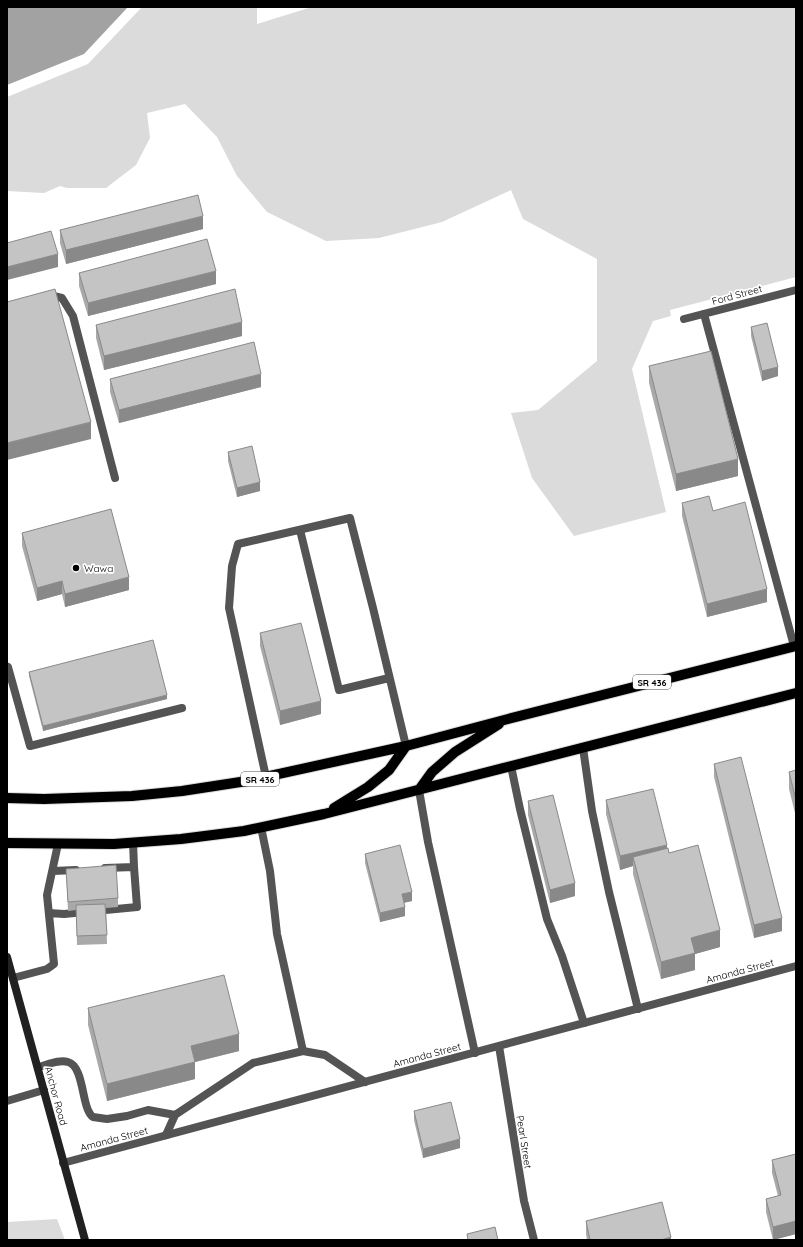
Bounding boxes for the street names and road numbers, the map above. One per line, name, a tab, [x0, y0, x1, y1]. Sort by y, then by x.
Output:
street label: Ford Street	[711, 282, 764, 308]
road number: SR 436	[633, 675, 671, 689]
road number: SR 436	[241, 772, 279, 786]
street label: Amanda Street	[705, 956, 776, 986]
street label: Amanda Street	[392, 1040, 463, 1070]
street label: Anchor Road	[42, 1065, 70, 1127]
street label: Pearl Street	[513, 1114, 535, 1170]
street label: Amanda Street	[79, 1124, 150, 1154]

